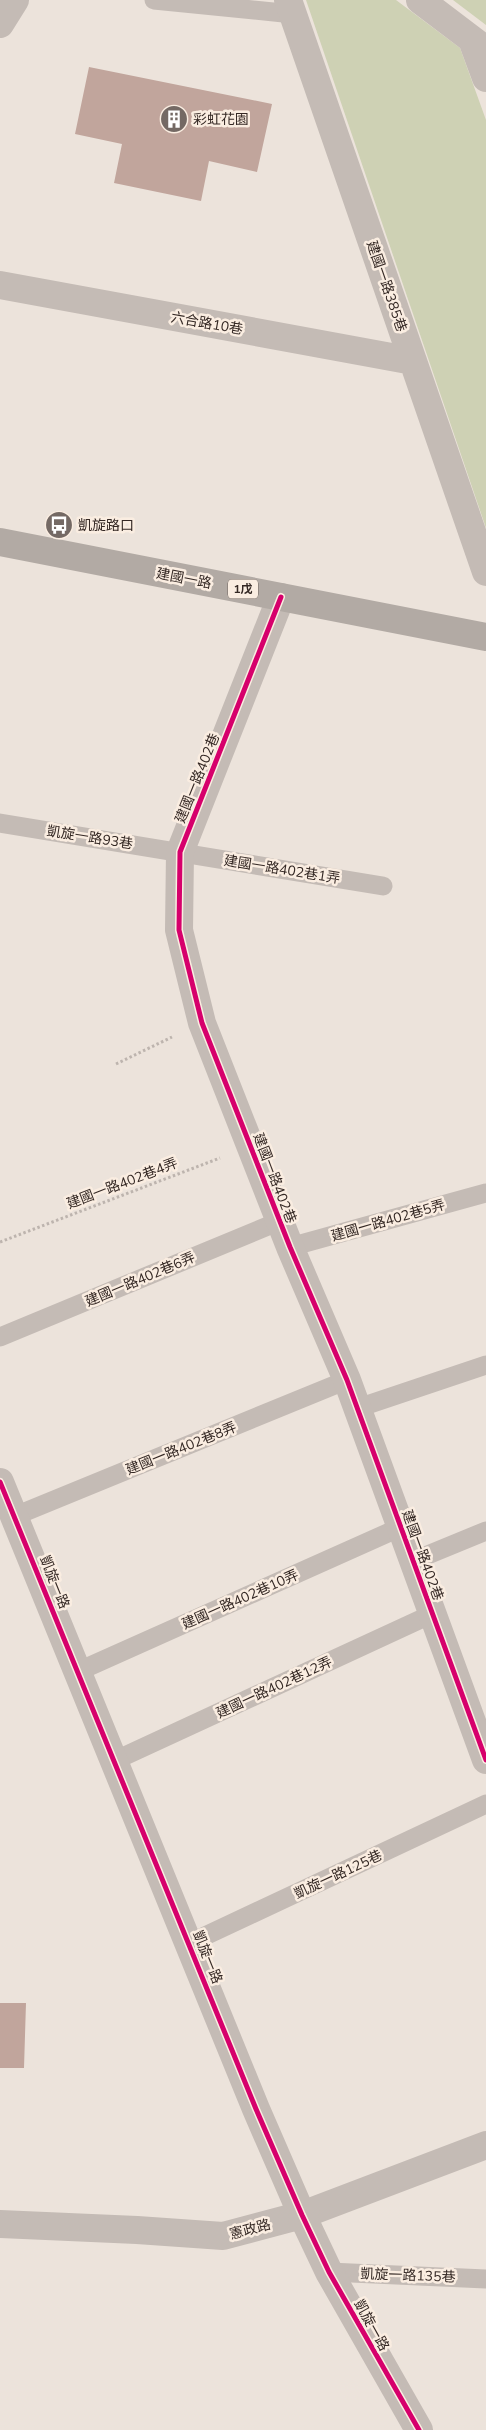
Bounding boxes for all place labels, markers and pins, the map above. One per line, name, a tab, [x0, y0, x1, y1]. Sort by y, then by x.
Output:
building icon: 彩虹花園	[159, 104, 189, 134]
place label: 彩虹花園	[193, 110, 249, 129]
bus stop icon: 凱旋路口	[44, 510, 74, 540]
place label: 凱旋路口	[78, 516, 134, 535]

